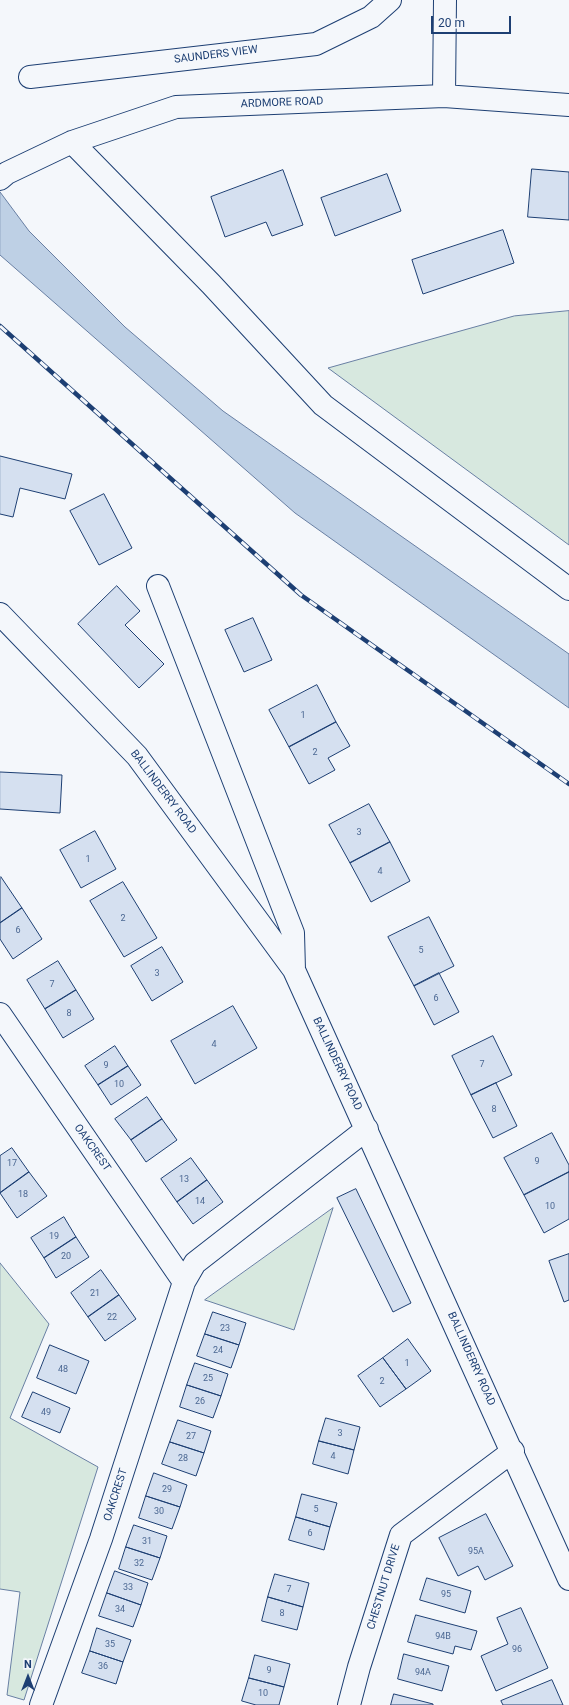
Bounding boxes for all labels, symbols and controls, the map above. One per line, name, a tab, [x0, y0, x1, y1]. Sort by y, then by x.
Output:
scale bar	[433, 8, 513, 34]
text: 20 m	[438, 16, 465, 30]
street label: SAUNDERS VIEW	[173, 43, 259, 67]
street label: ARDMORE ROAD	[240, 95, 324, 111]
house number: 1	[300, 711, 306, 721]
street label: BALLINDERRY ROAD	[127, 748, 199, 836]
house number: 2	[312, 748, 318, 758]
house number: 3	[356, 828, 362, 838]
house number: 1	[85, 855, 91, 865]
house number: 4	[377, 867, 383, 877]
house number: 2	[120, 914, 126, 924]
house number: 6	[15, 926, 21, 936]
house number: 5	[418, 946, 424, 956]
house number: 3	[154, 969, 160, 979]
house number: 7	[49, 980, 55, 990]
house number: 6	[433, 994, 439, 1004]
house number: 8	[66, 1009, 72, 1019]
street label: BALLINDERRY ROAD	[310, 1015, 364, 1113]
house number: 4	[211, 1040, 217, 1050]
house number: 7	[479, 1060, 485, 1070]
house number: 9	[103, 1061, 109, 1071]
house number: 10	[114, 1080, 124, 1090]
house number: 8	[491, 1105, 497, 1115]
street label: OAKCREST	[71, 1122, 113, 1174]
house number: 9	[534, 1157, 540, 1167]
house number: 17	[7, 1159, 17, 1169]
house number: 13	[179, 1175, 189, 1185]
house number: 18	[18, 1190, 28, 1200]
house number: 14	[195, 1197, 205, 1207]
house number: 10	[545, 1202, 555, 1212]
house number: 19	[49, 1232, 59, 1242]
house number: 20	[61, 1252, 71, 1262]
house number: 21	[90, 1289, 100, 1299]
street label: BALLINDERRY ROAD	[444, 1310, 498, 1408]
house number: 22	[107, 1313, 117, 1323]
house number: 23	[220, 1324, 230, 1334]
house number: 24	[213, 1346, 223, 1356]
house number: 1	[404, 1359, 410, 1369]
house number: 48	[58, 1365, 68, 1375]
house number: 25	[203, 1374, 213, 1384]
house number: 2	[379, 1377, 385, 1387]
house number: 26	[195, 1397, 205, 1407]
house number: 49	[41, 1408, 51, 1418]
house number: 3	[337, 1429, 343, 1439]
house number: 27	[186, 1432, 196, 1442]
house number: 4	[330, 1452, 336, 1462]
house number: 28	[178, 1454, 188, 1464]
street label: OAKCREST	[101, 1467, 131, 1523]
house number: 29	[162, 1485, 172, 1495]
house number: 5	[313, 1505, 319, 1515]
house number: 30	[154, 1507, 164, 1517]
house number: 6	[307, 1529, 313, 1539]
house number: 31	[142, 1537, 152, 1547]
street label: CHESTNUT DRIVE	[365, 1543, 403, 1631]
house number: 95A	[468, 1547, 484, 1557]
house number: 32	[134, 1559, 144, 1569]
house number: 33	[123, 1583, 133, 1593]
house number: 7	[286, 1585, 292, 1595]
house number: 95	[441, 1590, 451, 1600]
house number: 34	[115, 1605, 125, 1615]
house number: 8	[279, 1609, 285, 1619]
house number: 94B	[435, 1632, 451, 1642]
house number: 35	[105, 1640, 115, 1650]
house number: 96	[512, 1645, 522, 1655]
north arrow	[8, 1657, 48, 1697]
text: N	[24, 1658, 32, 1671]
house number: 36	[98, 1662, 108, 1672]
house number: 9	[266, 1666, 272, 1676]
house number: 94A	[415, 1668, 431, 1678]
house number: 10	[258, 1689, 268, 1699]

